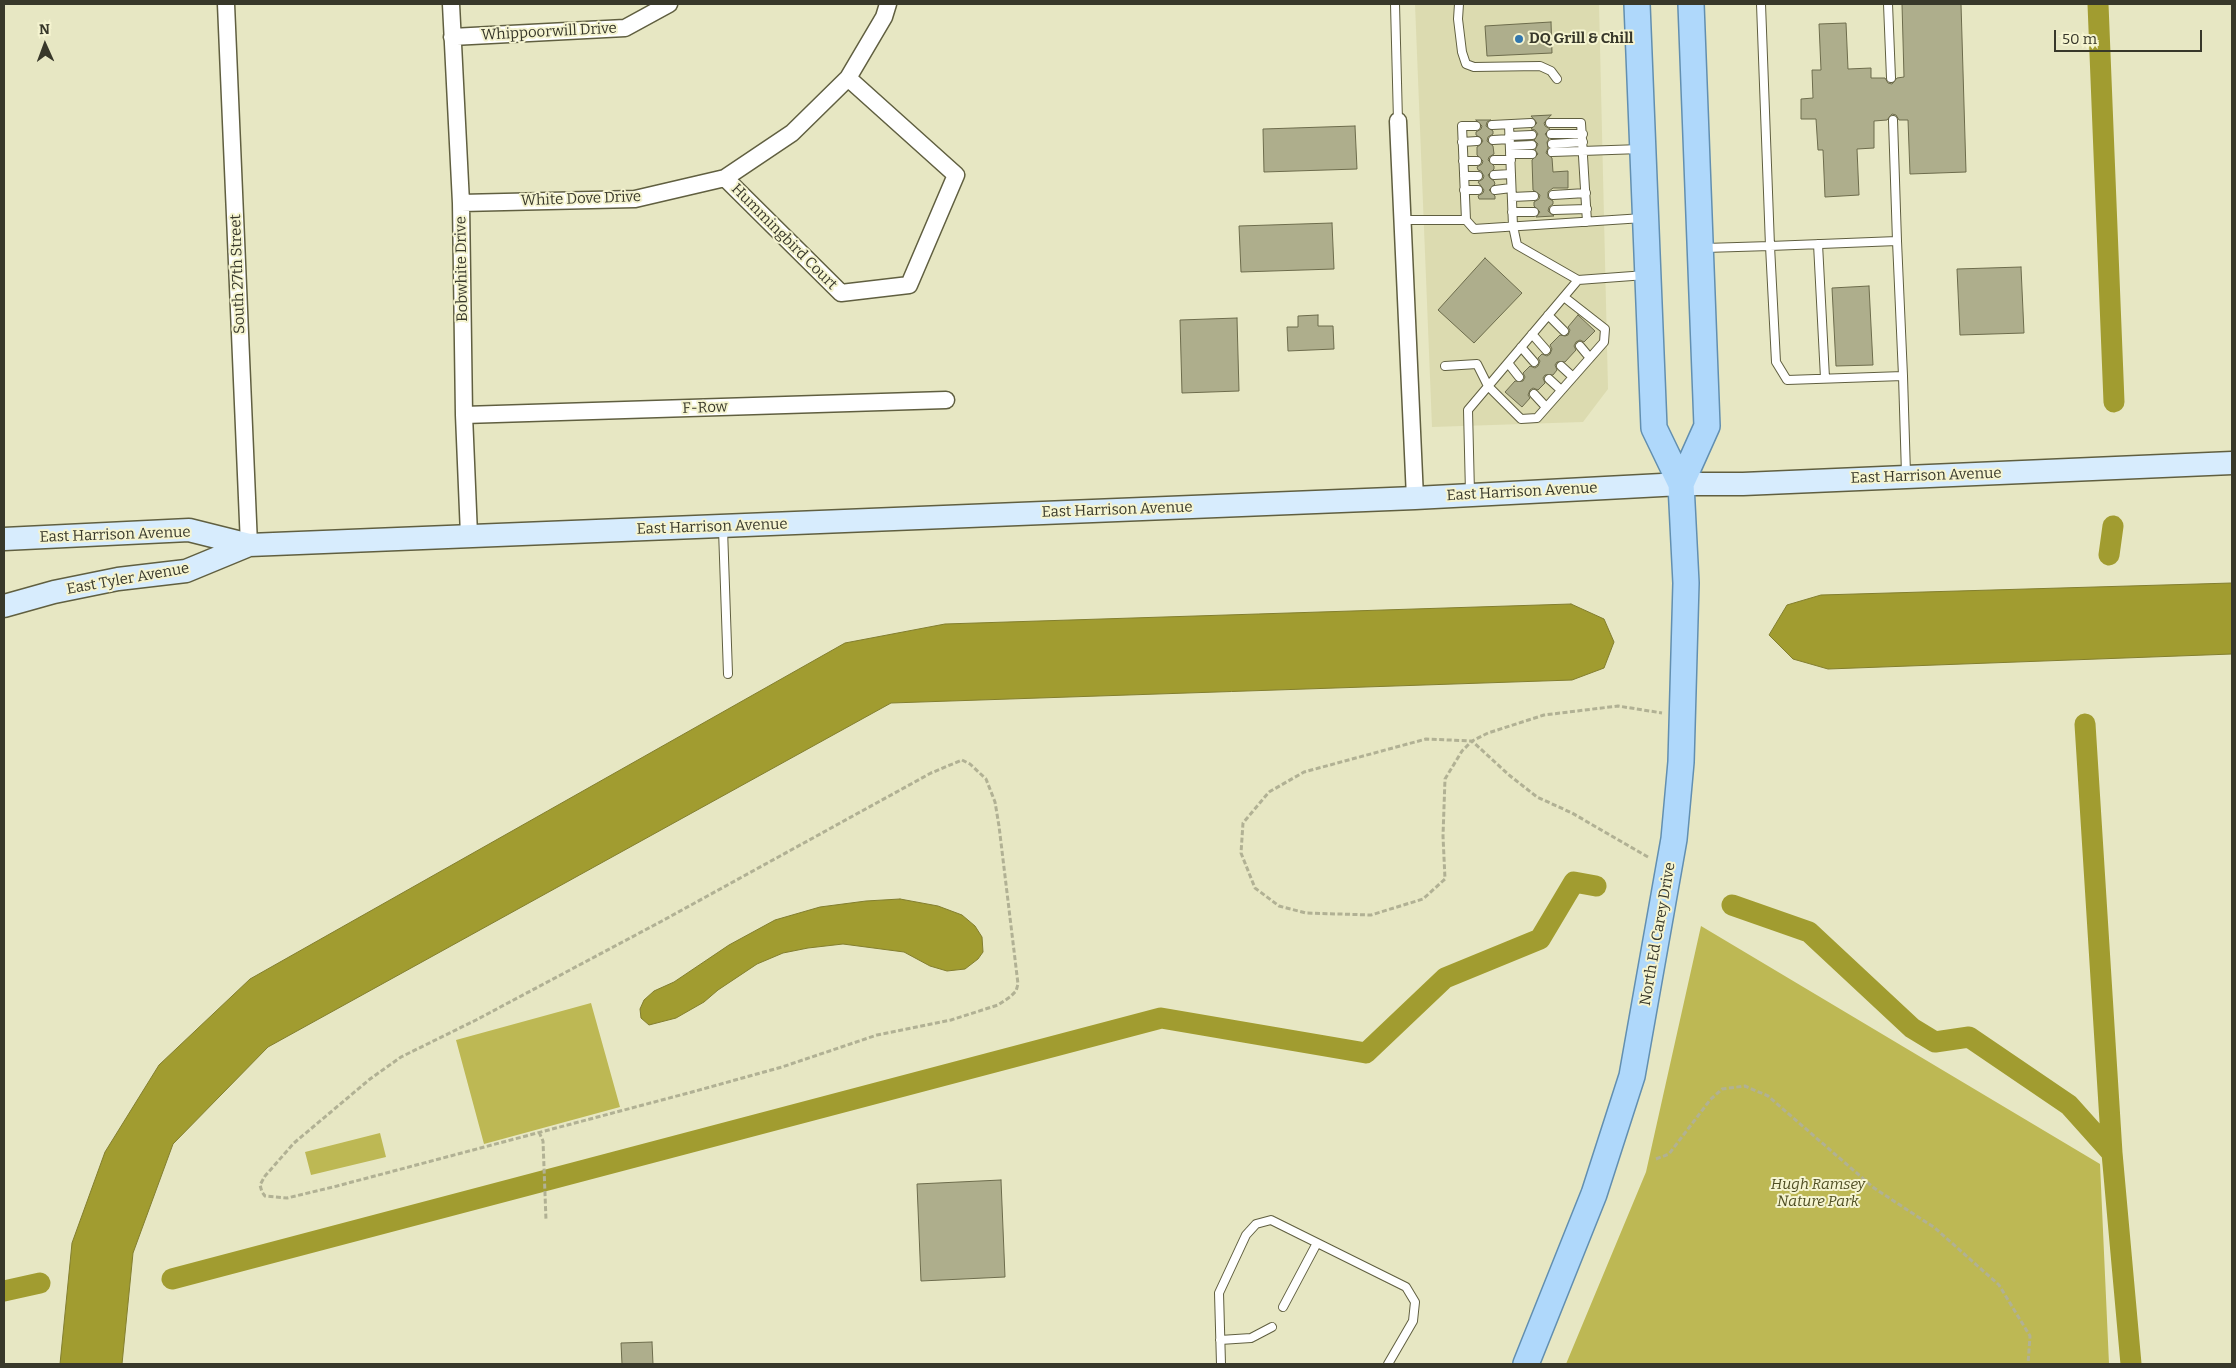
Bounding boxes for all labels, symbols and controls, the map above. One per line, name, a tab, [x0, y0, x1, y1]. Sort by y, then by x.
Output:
street label: Whippoorwill Drive	[481, 19, 617, 45]
north arrow	[20, 20, 70, 70]
scale bar	[2056, 20, 2204, 52]
text: N	[39, 21, 50, 38]
place label: DQ Grill & Chill	[1529, 30, 1633, 48]
text: 50 m	[2062, 30, 2097, 48]
marker: DQ Grill & Chill	[1513, 33, 1525, 45]
street label: Hummingbird Court	[727, 180, 841, 294]
street label: White Dove Drive	[521, 188, 641, 210]
street label: South 27th Street	[227, 214, 249, 334]
street label: Bobwhite Drive	[452, 216, 472, 322]
street label: F-Row	[682, 398, 728, 418]
street label: East Harrison Avenue	[1850, 464, 2002, 488]
street label: East Harrison Avenue	[1446, 479, 1598, 505]
street label: East Harrison Avenue	[1041, 498, 1193, 522]
street label: East Harrison Avenue	[636, 515, 788, 539]
street label: East Harrison Avenue	[39, 523, 191, 547]
street label: East Tyler Avenue	[65, 559, 191, 599]
street label: North Ed Carey Drive	[1637, 861, 1679, 1007]
park label: Hugh Ramsey Nature Park	[1771, 1176, 1865, 1211]

